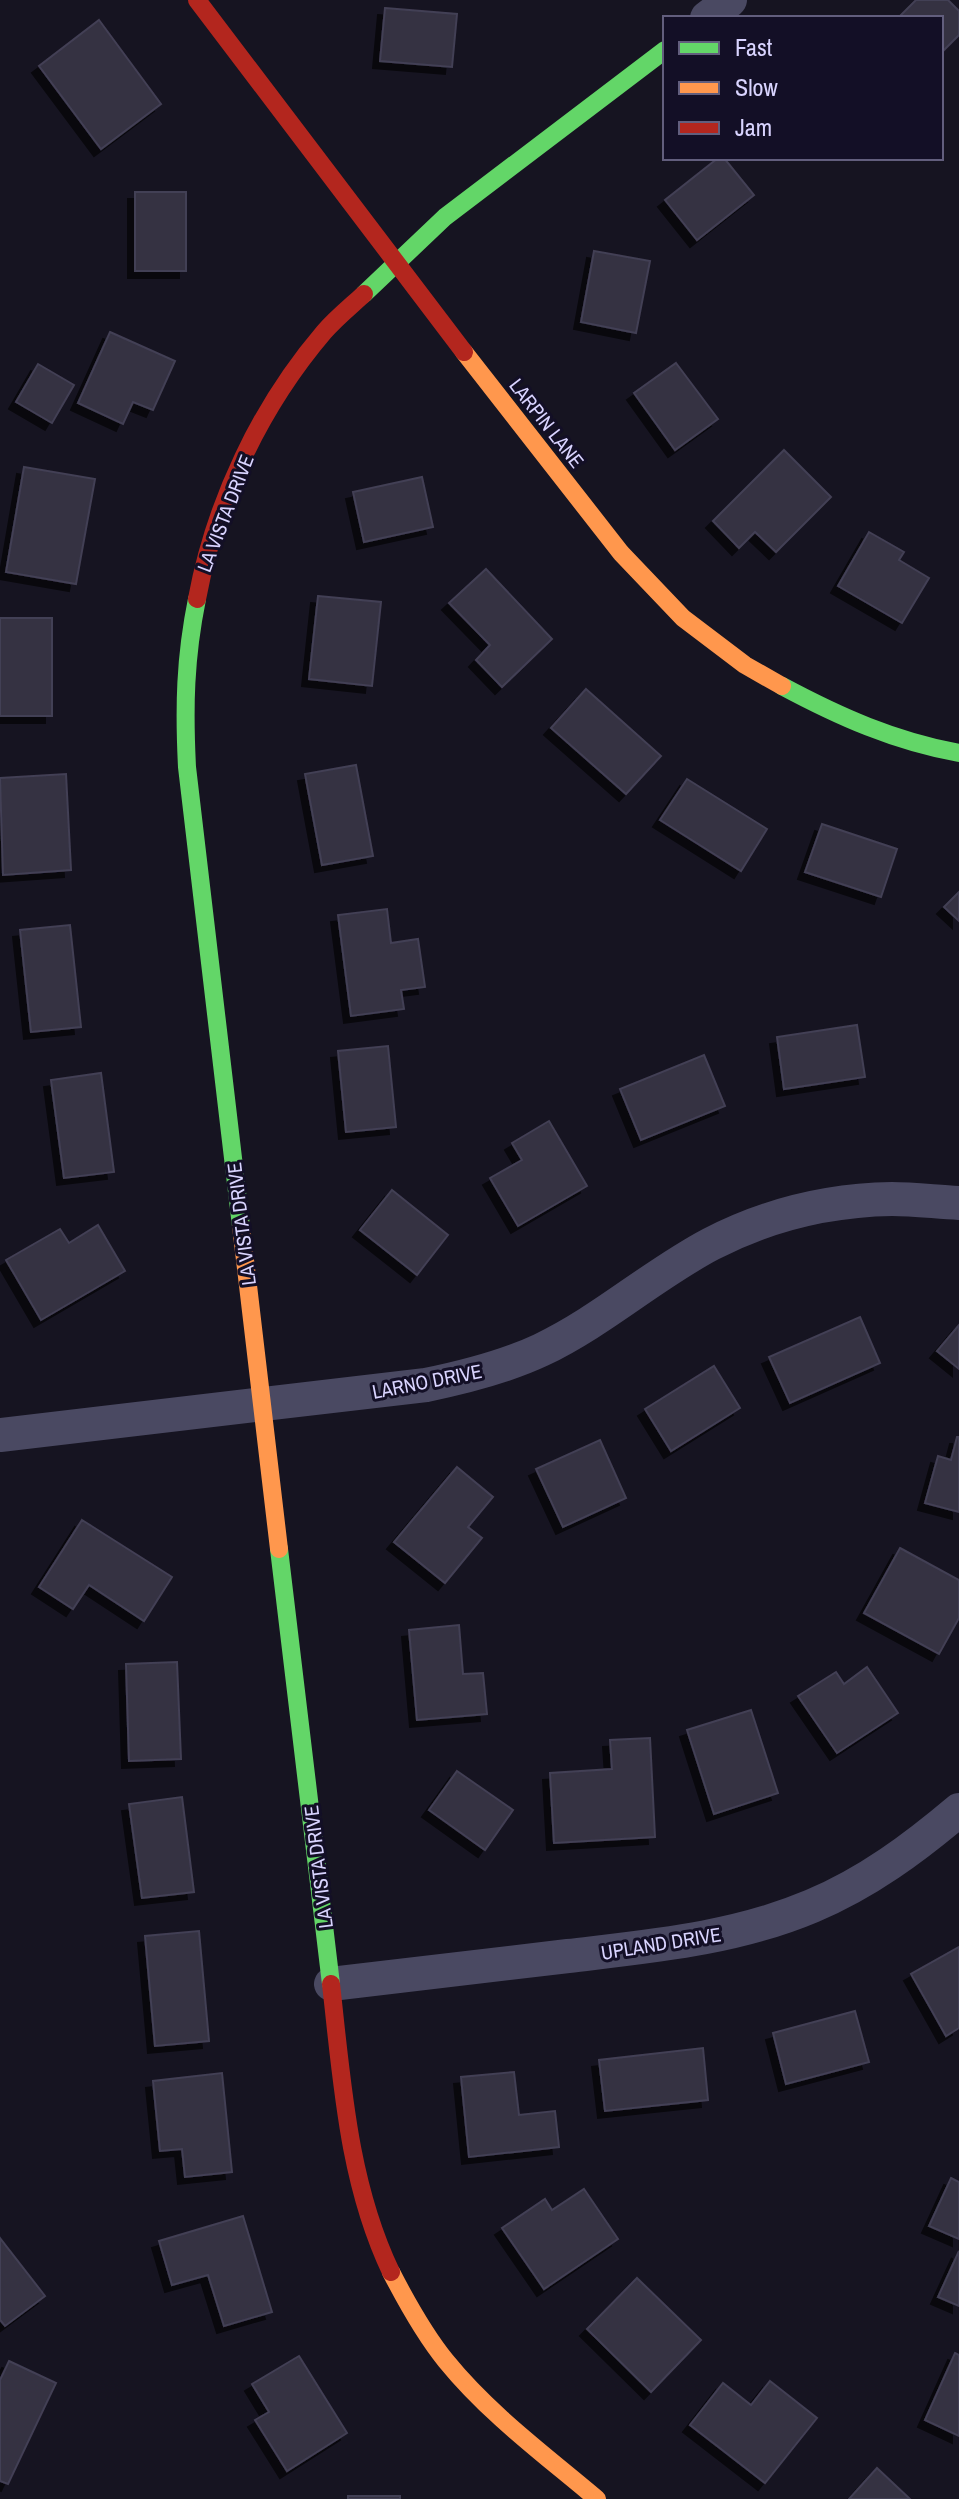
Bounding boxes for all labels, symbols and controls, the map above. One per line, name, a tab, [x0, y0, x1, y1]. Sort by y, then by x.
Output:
legend	[663, 16, 943, 160]
text: Fast	[735, 31, 773, 63]
text: Slow	[735, 71, 778, 103]
text: Jam	[735, 111, 772, 143]
street label: LARPIN LANE	[504, 373, 590, 473]
street label: LA VISTA DRIVE	[190, 450, 260, 576]
street label: LA VISTA DRIVE	[220, 1161, 262, 1287]
street label: LARNO DRIVE	[370, 1357, 484, 1405]
street label: LA VISTA DRIVE	[297, 1804, 339, 1930]
street label: UPLAND DRIVE	[599, 1920, 723, 1966]

